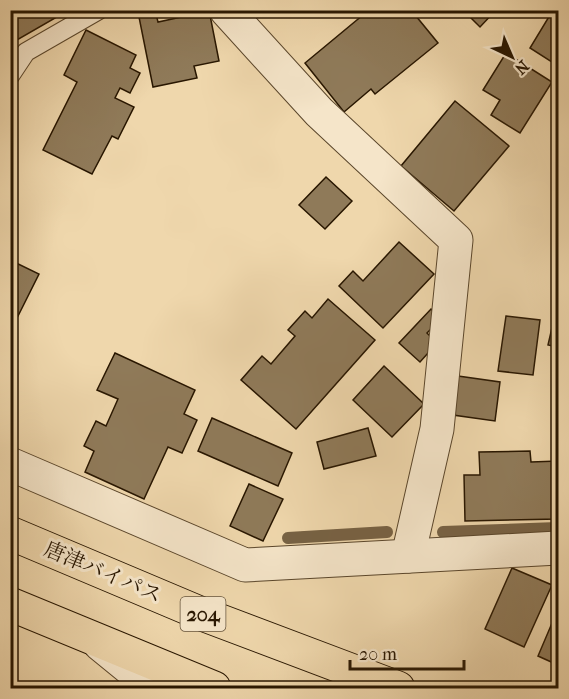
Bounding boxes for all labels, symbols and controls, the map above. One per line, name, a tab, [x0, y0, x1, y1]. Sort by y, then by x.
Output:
north arrow	[482, 27, 542, 87]
text: N	[510, 56, 533, 79]
street label: 唐津バイパス	[41, 536, 165, 608]
road number: 204	[180, 597, 226, 631]
scale bar	[350, 633, 464, 671]
text: 20 m	[359, 644, 397, 665]

